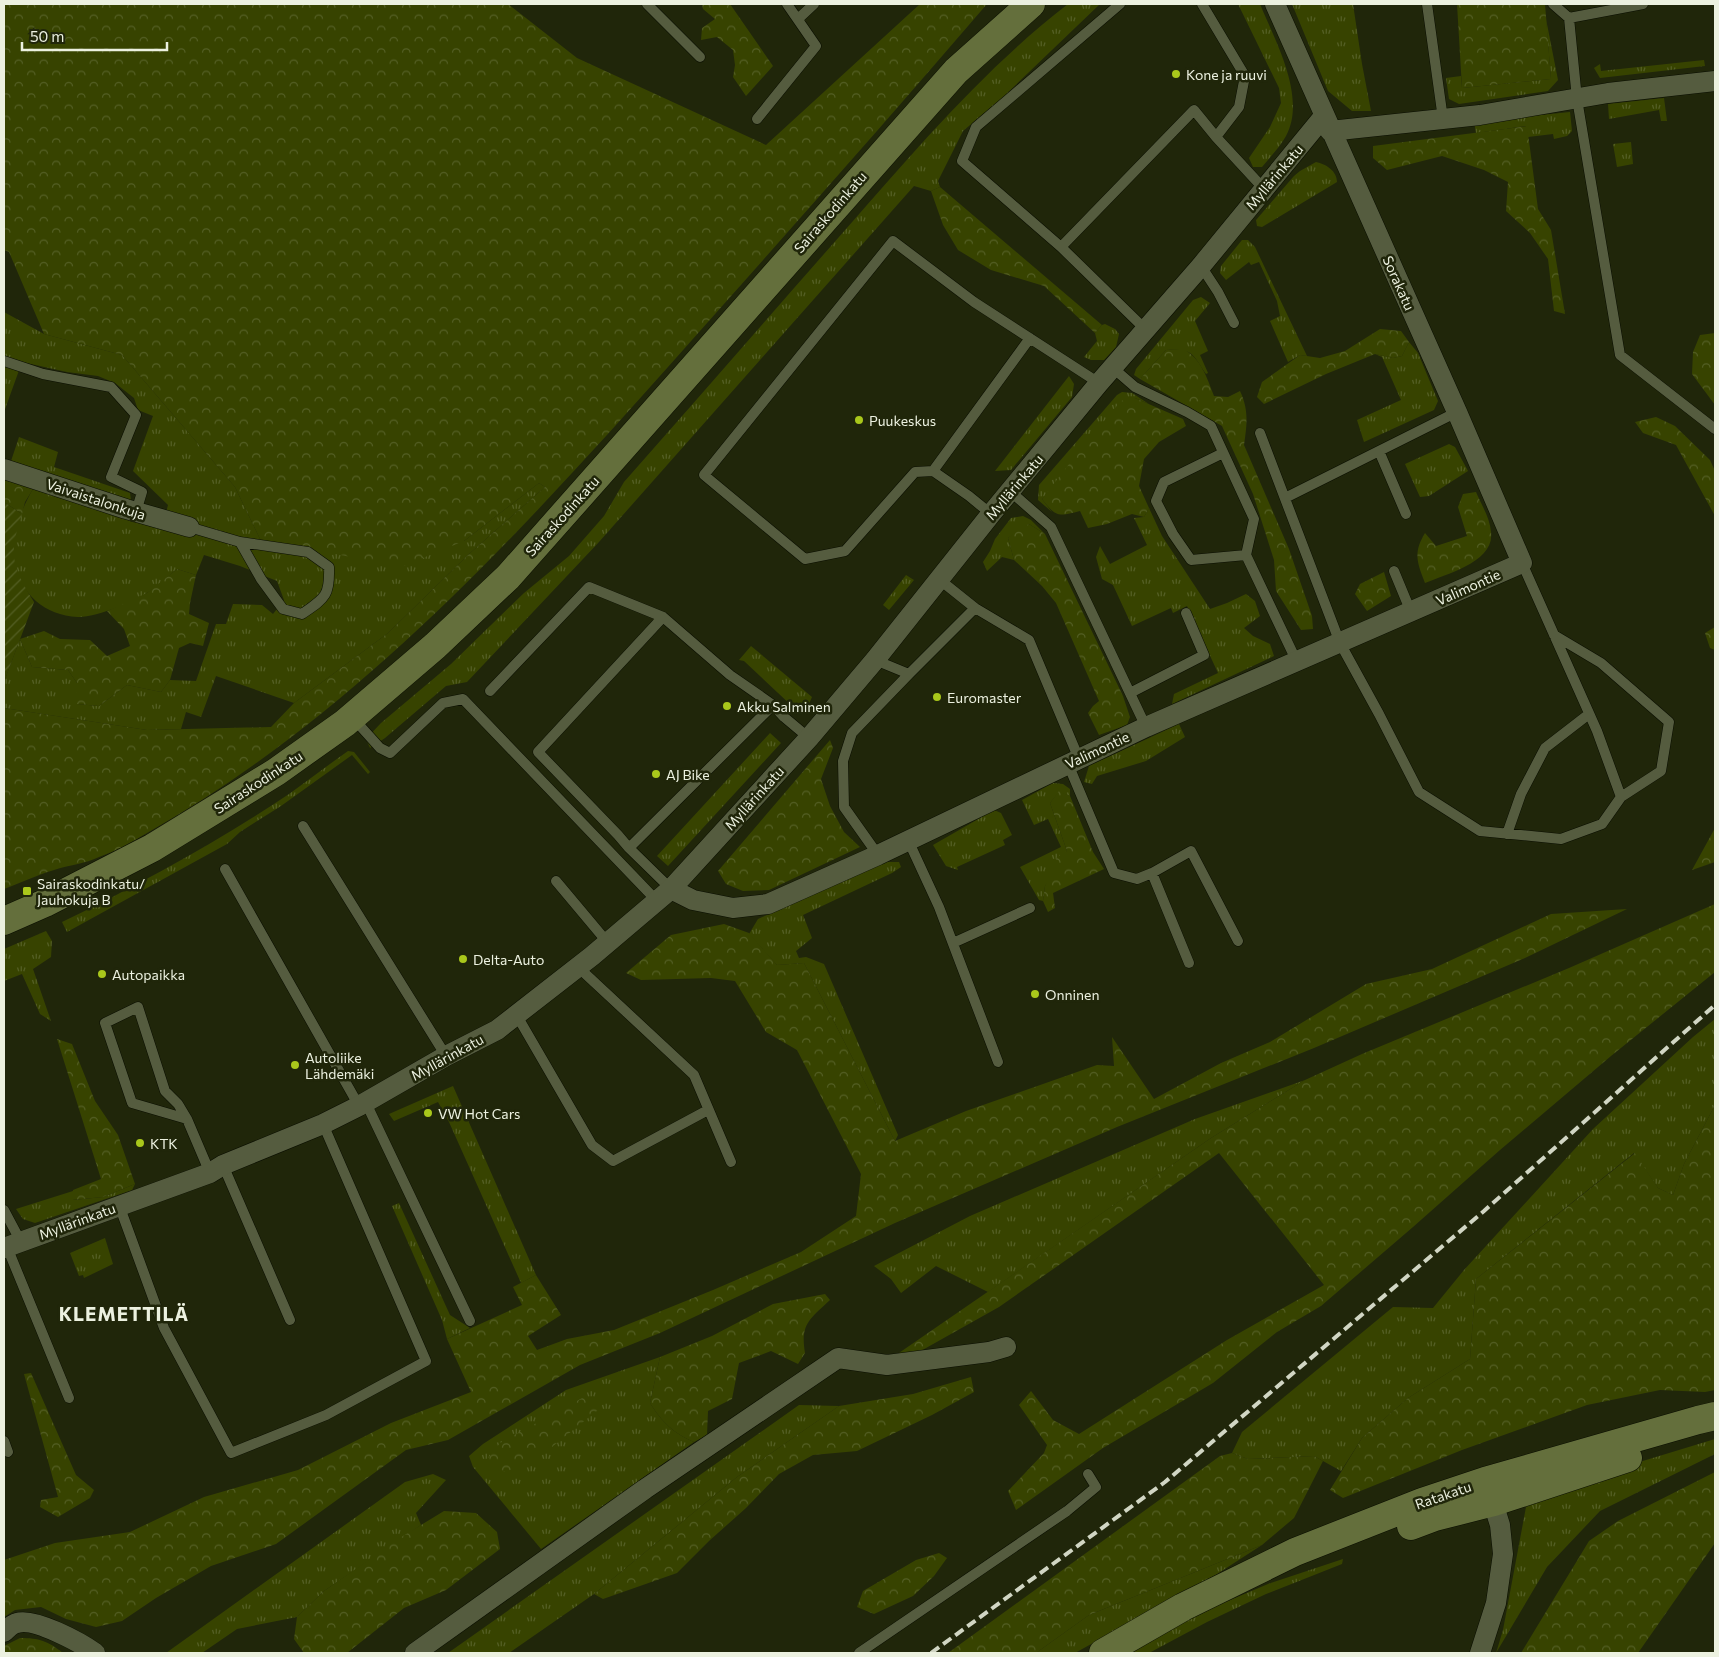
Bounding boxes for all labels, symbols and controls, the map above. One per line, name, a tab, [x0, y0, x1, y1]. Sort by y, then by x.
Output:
scale bar	[22, 20, 168, 52]
text: 50 m	[30, 27, 64, 45]
place label: Kone ja ruuvi	[1186, 66, 1267, 83]
marker: Kone ja ruuvi	[1170, 68, 1182, 80]
street label: Myllärinkatu	[1242, 141, 1306, 213]
street label: Sairaskodinkatu	[790, 168, 870, 256]
street label: Sorakatu	[1379, 253, 1419, 313]
place label: Puukeskus	[869, 412, 936, 429]
marker: Puukeskus	[853, 414, 865, 426]
street label: Myllärinkatu	[982, 451, 1046, 523]
street label: Sairaskodinkatu	[522, 472, 602, 560]
street label: Vaivaistalonkuja	[44, 475, 148, 523]
street label: Valimontie	[1433, 565, 1503, 609]
place label: Euromaster	[947, 689, 1022, 706]
marker: Euromaster	[931, 691, 943, 703]
place label: Akku Salminen	[737, 698, 831, 715]
marker: Akku Salminen	[721, 700, 733, 712]
street label: Valimontie	[1062, 728, 1132, 772]
street label: Sairaskodinkatu	[211, 747, 305, 817]
street label: Myllärinkatu	[721, 762, 787, 834]
place label: AJ Bike	[666, 766, 710, 783]
marker: AJ Bike	[650, 768, 662, 780]
place label: Sairaskodinkatu/ Jauhokuja B	[37, 875, 145, 908]
marker: Sairaskodinkatu/ Jauhokuja B	[21, 885, 33, 897]
place label: Delta-Auto	[473, 951, 544, 968]
marker: Delta-Auto	[457, 953, 469, 965]
place label: Autopaikka	[112, 966, 185, 983]
marker: Autopaikka	[96, 968, 108, 980]
place label: Onninen	[1045, 986, 1100, 1003]
marker: Onninen	[1029, 988, 1041, 1000]
street label: Myllärinkatu	[408, 1030, 486, 1084]
place label: Autoliike Lähdemäki	[305, 1049, 374, 1082]
marker: Autoliike Lähdemäki	[289, 1059, 301, 1071]
place label: VW Hot Cars	[438, 1105, 520, 1122]
marker: VW Hot Cars	[422, 1107, 434, 1119]
place label: KTK	[150, 1135, 178, 1152]
marker: KTK	[134, 1137, 146, 1149]
street label: Myllärinkatu	[36, 1199, 118, 1243]
district label: KLEMETTILÄ	[59, 1302, 189, 1325]
street label: Ratakatu	[1413, 1477, 1473, 1513]

